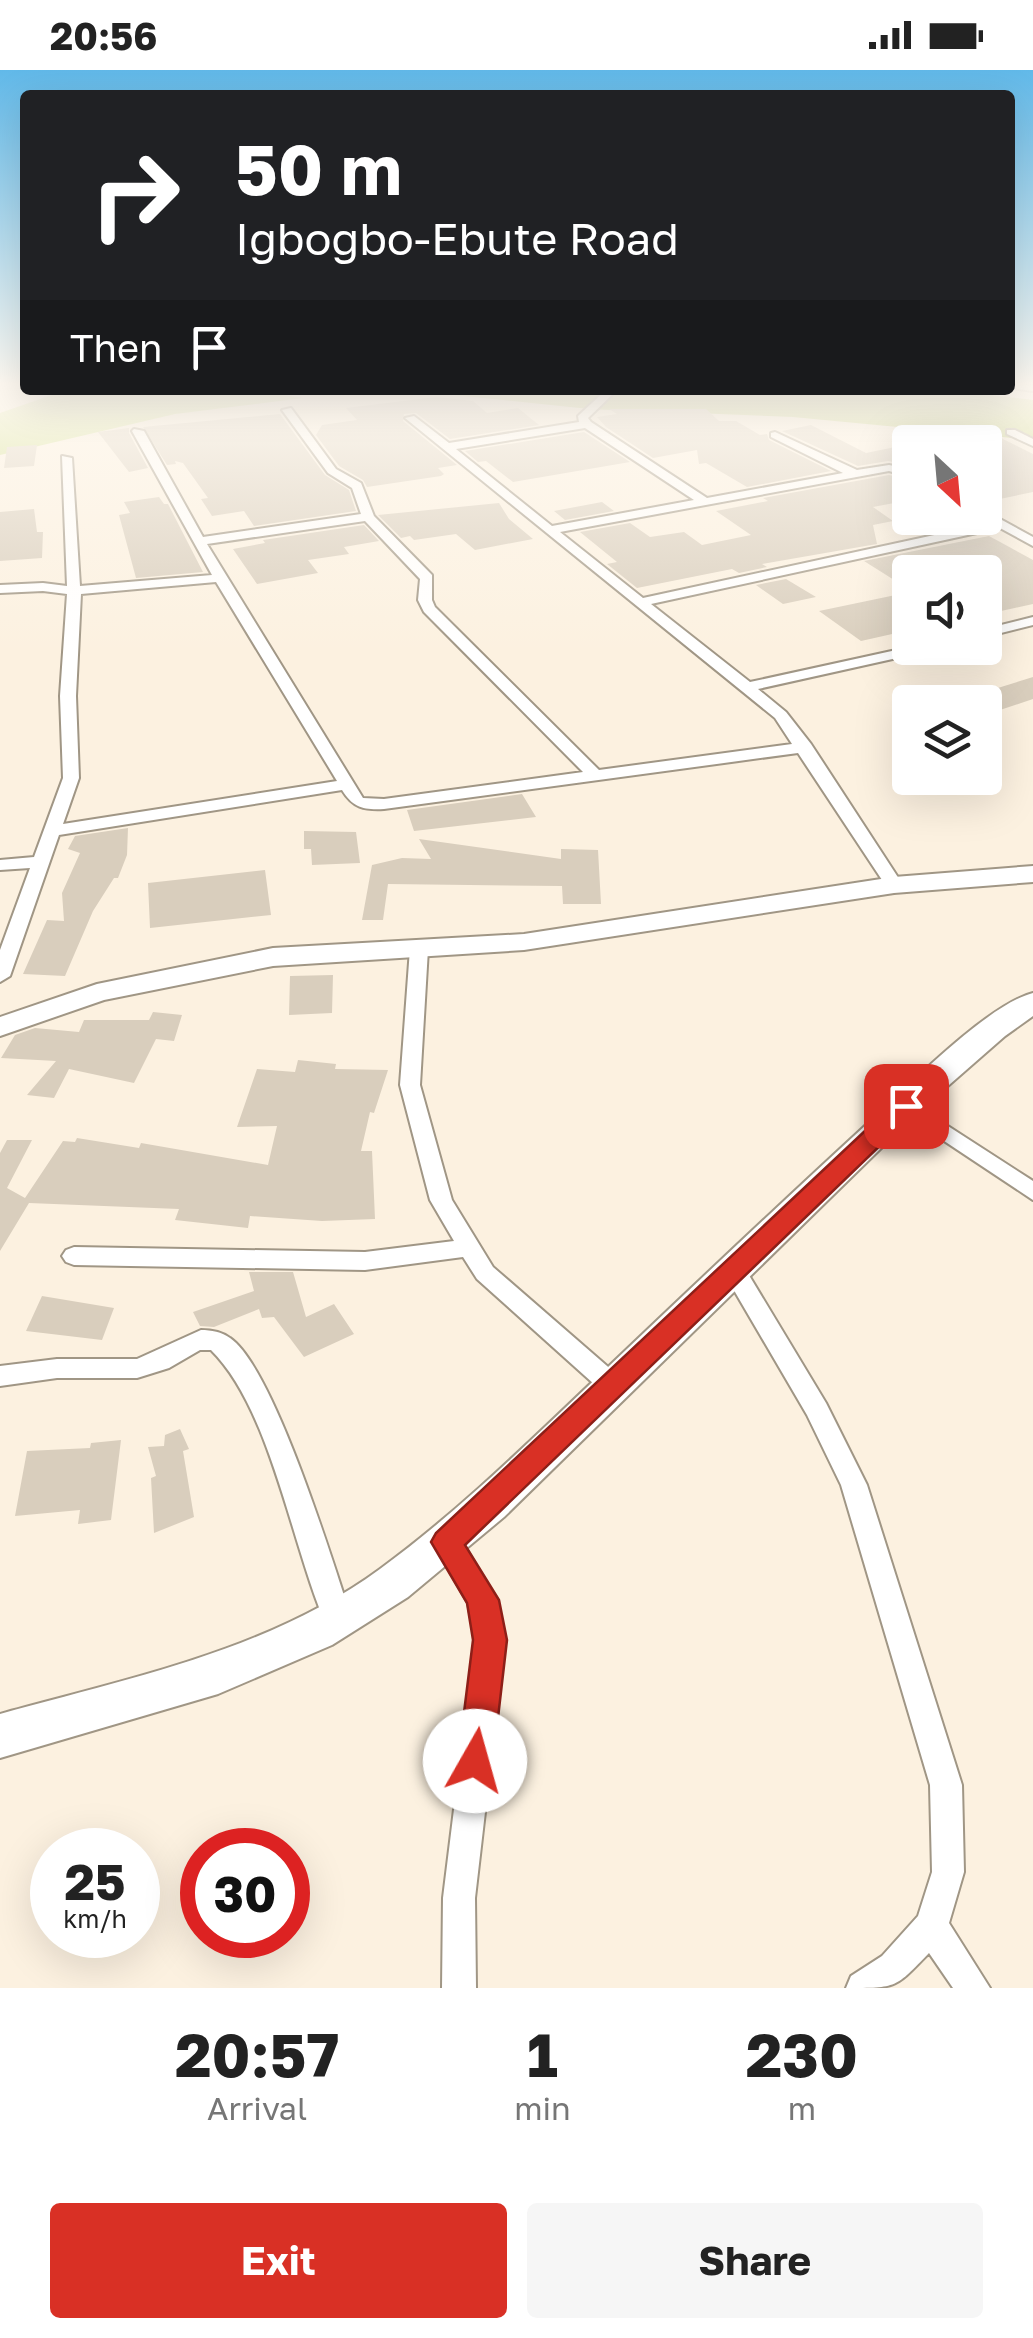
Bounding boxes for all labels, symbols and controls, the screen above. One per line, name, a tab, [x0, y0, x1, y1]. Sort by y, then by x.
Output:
text: 20:56	[50, 13, 157, 58]
text: 50 m	[235, 126, 402, 210]
icon: right	[70, 130, 200, 260]
text: Igbogbo-Ebute Road	[235, 211, 679, 265]
icon: arrive	[182, 320, 237, 375]
text: Then	[70, 325, 162, 370]
north arrow	[892, 425, 1002, 535]
map controls	[892, 425, 1002, 795]
button: sound	[892, 555, 1002, 665]
button: layers	[892, 685, 1002, 795]
pin	[864, 1064, 949, 1149]
icon: arrive	[879, 1079, 934, 1134]
position arrow	[423, 1709, 527, 1813]
speed limit sign: 30	[180, 1828, 310, 1958]
text: 25	[64, 1851, 125, 1911]
text: km/h	[63, 1903, 127, 1934]
text: 20:57	[175, 2018, 339, 2090]
text: 1	[527, 2018, 558, 2090]
text: 230	[746, 2018, 858, 2090]
text: Arrival	[207, 2089, 307, 2127]
text: min	[514, 2089, 571, 2127]
text: m	[788, 2089, 816, 2127]
button: Exit	[50, 2203, 507, 2318]
button: Share	[527, 2203, 983, 2318]

